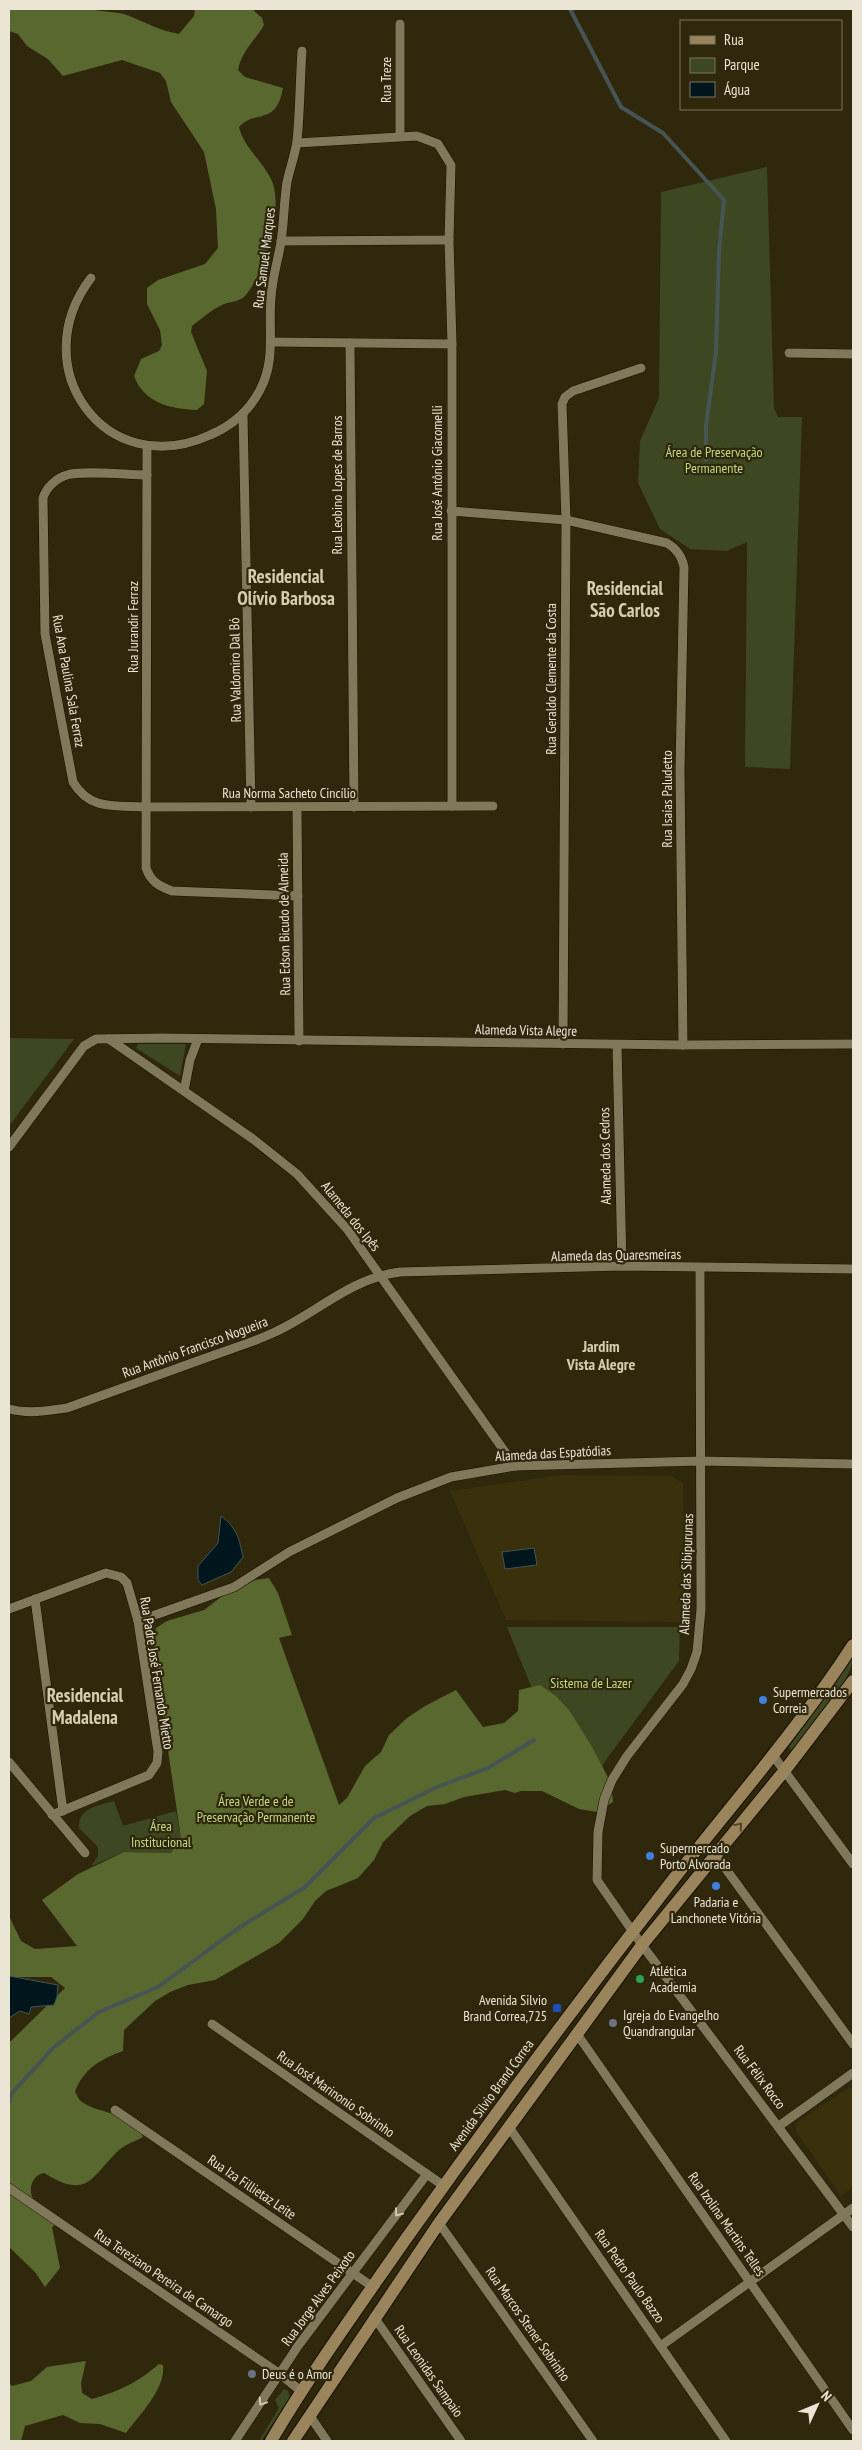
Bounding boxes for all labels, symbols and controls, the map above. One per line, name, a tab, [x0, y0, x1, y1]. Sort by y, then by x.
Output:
legend	[680, 20, 842, 110]
text: Rua	[724, 30, 744, 49]
text: Parque	[724, 55, 760, 74]
street label: Rua Treze	[377, 57, 395, 103]
text: Água	[724, 80, 750, 99]
street label: Rua Samuel Marques	[249, 206, 279, 309]
street label: Rua José Antônio Giacomelli	[428, 405, 446, 541]
street label: Rua Leobino Lopes de Barros	[328, 415, 346, 554]
park label: Área de Preservação Permanente	[665, 443, 763, 477]
district label: Residencial Olívio Barbosa	[237, 564, 335, 610]
district label: Residencial São Carlos	[587, 576, 664, 622]
street label: Rua Jurandir Ferraz	[124, 581, 142, 673]
street label: Rua Geraldo Clemente da Costa	[542, 603, 560, 755]
street label: Rua Ana Paulina Sala Ferraz	[48, 613, 90, 749]
street label: Rua Valdomiro Dal Bó	[225, 617, 245, 723]
street label: Rua Isaías Paludetto	[658, 750, 676, 848]
street label: Rua Norma Sacheto Cincílio	[222, 784, 356, 802]
street label: Rua Edson Bicudo de Almeida	[274, 852, 294, 996]
street label: Alameda Vista Alegre	[475, 1020, 577, 1040]
street label: Alameda dos Cedros	[595, 1107, 615, 1205]
street label: Alameda dos Ipês	[317, 1177, 385, 1255]
street label: Alameda das Quaresmeiras	[551, 1245, 682, 1265]
street label: Rua Antônio Francisco Nogueira	[120, 1312, 270, 1382]
district label: Jardim Vista Alegre	[566, 1336, 635, 1374]
street label: Alameda das Espatódias	[495, 1441, 612, 1465]
street label: Alameda das Sibipurunas	[675, 1513, 697, 1635]
street label: Rua Padre José Fernando Mietto	[136, 1595, 178, 1751]
park label: Sistema de Lazer	[550, 1674, 632, 1692]
district label: Residencial Madalena	[47, 1683, 124, 1729]
place label: Supermercados Correia	[773, 1683, 847, 1717]
marker: Supermercados Correia	[757, 1694, 769, 1706]
park label: Área Verde e de Preservação Permanente	[197, 1792, 315, 1826]
park label: Área Institucional	[131, 1817, 192, 1851]
one-way arrow	[733, 1822, 742, 1831]
place label: Supermercado Porto Alvorada	[660, 1839, 731, 1873]
marker: Supermercado Porto Alvorada	[644, 1850, 656, 1862]
marker: Padaria e Lanchonete Vitória	[710, 1880, 722, 1892]
place label: Padaria e Lanchonete Vitória	[671, 1893, 761, 1927]
place label: Atlética Academia	[650, 1962, 697, 1996]
marker: Atlética Academia	[634, 1973, 646, 1985]
place label: Avenida Silvio Brand Correa,725	[463, 1991, 547, 2025]
marker: Avenida Silvio Brand Correa,725	[551, 2002, 563, 2014]
place label: Igreja do Evangelho Quandrangular	[623, 2006, 719, 2040]
marker: Igreja do Evangelho Quandrangular	[607, 2017, 619, 2029]
street label: Avenida Silvio Brand Correa	[445, 2036, 537, 2154]
street label: Rua Félix Rocco	[730, 2041, 790, 2113]
street label: Rua José Marinonio Sobrinho	[274, 2047, 398, 2141]
street label: Rua Iza Fillietaz Leite	[204, 2151, 300, 2223]
street label: Rua Izolina Martins Telles	[684, 2168, 770, 2280]
one-way arrow	[395, 2207, 403, 2216]
street label: Rua Tereziano Pereira de Camargo	[91, 2225, 237, 2331]
street label: Rua Pedro Paulo Bazzo	[591, 2226, 669, 2326]
street label: Rua Jorge Alves Peixoto	[277, 2247, 359, 2349]
street label: Rua Marcos Stener Sobrinho	[482, 2263, 574, 2385]
street label: Rua Leonidas Sampaio	[391, 2321, 467, 2421]
place label: Deus é o Amor	[262, 2365, 332, 2383]
marker: Deus é o Amor	[246, 2368, 258, 2380]
north arrow	[792, 2380, 842, 2430]
text: N	[817, 2387, 835, 2405]
one-way arrow	[259, 2396, 268, 2405]

